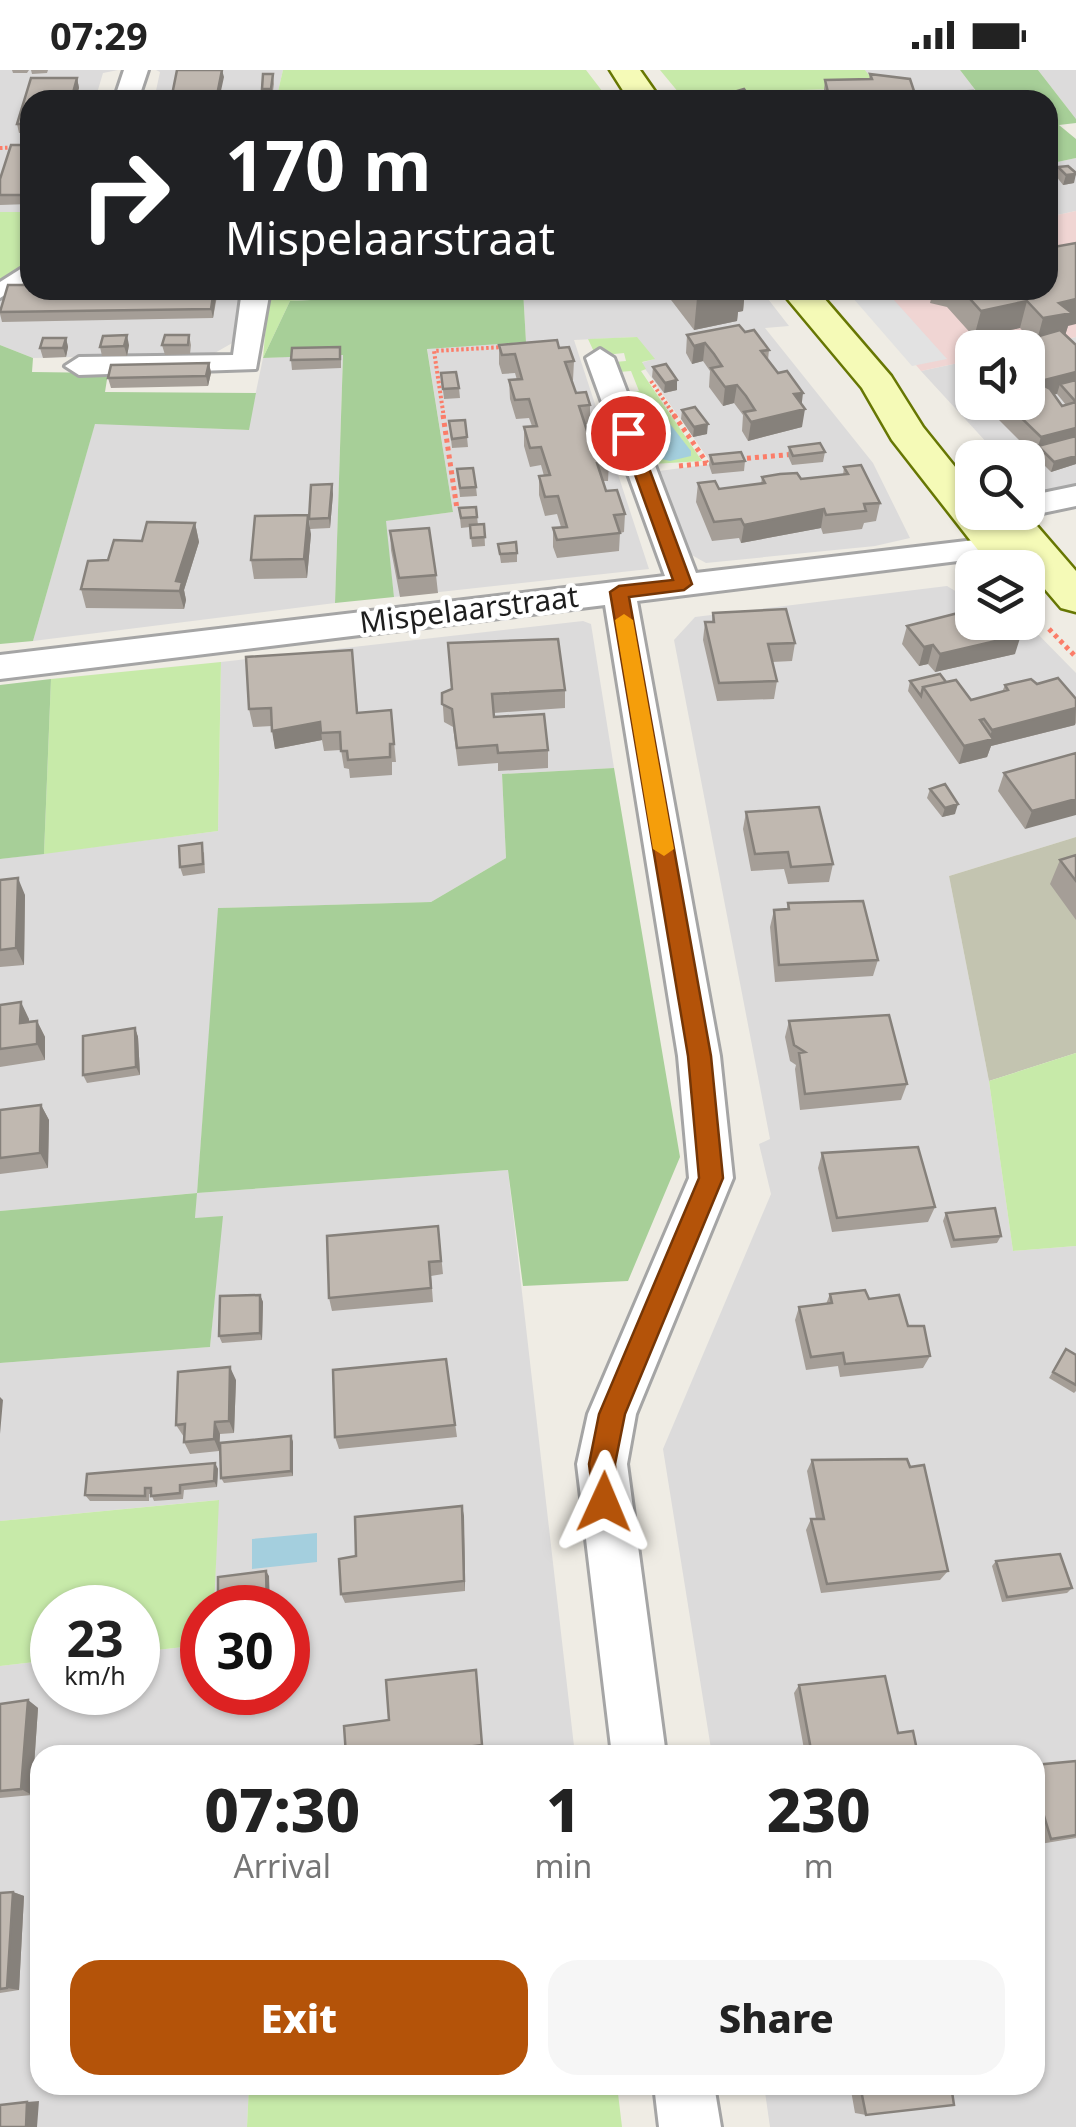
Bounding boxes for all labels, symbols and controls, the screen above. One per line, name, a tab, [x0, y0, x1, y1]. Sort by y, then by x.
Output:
text: 07:29	[50, 9, 148, 61]
text: 170 m	[225, 116, 432, 212]
icon: right	[60, 130, 190, 260]
text: Mispelaarstraat	[225, 207, 555, 268]
map controls	[955, 330, 1045, 640]
button: sound	[955, 330, 1045, 420]
pin	[586, 391, 671, 476]
icon: arrive	[601, 406, 656, 461]
button: search	[955, 440, 1045, 530]
button: layers	[955, 550, 1045, 640]
street label: Mispelaarstraat	[357, 575, 581, 642]
position arrow	[552, 1450, 656, 1554]
speed limit sign: 30	[180, 1585, 310, 1715]
text: 23	[66, 1604, 124, 1672]
text: km/h	[64, 1658, 126, 1692]
text: 07:30	[204, 1768, 360, 1850]
text: 1	[546, 1768, 581, 1850]
text: 230	[767, 1768, 871, 1850]
text: Arrival	[233, 1844, 331, 1887]
text: min	[534, 1844, 592, 1887]
text: m	[804, 1844, 834, 1887]
button: Exit	[70, 1960, 528, 2075]
button: Share	[548, 1960, 1005, 2075]

